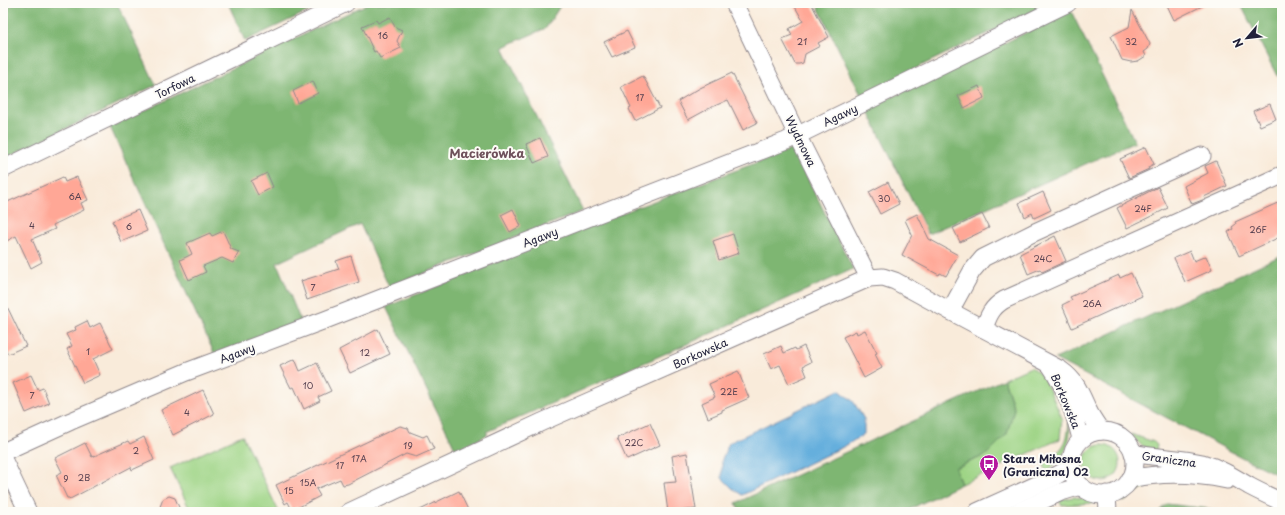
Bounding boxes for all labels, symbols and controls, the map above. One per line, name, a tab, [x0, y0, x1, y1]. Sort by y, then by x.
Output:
north arrow	[1227, 18, 1267, 58]
house number: 16	[378, 28, 388, 42]
house number: 21	[797, 34, 807, 48]
house number: 32	[1125, 34, 1137, 48]
text: N	[1228, 35, 1247, 51]
street label: Torfowa	[152, 69, 198, 103]
house number: 17	[636, 90, 645, 104]
street label: Agawy	[820, 99, 860, 131]
street label: Wydmowa	[781, 113, 821, 170]
district label: Macierówka	[449, 144, 525, 162]
house number: 6A	[68, 189, 82, 203]
house number: 30	[878, 191, 891, 205]
house number: 24F	[1134, 201, 1152, 215]
house number: 4	[29, 218, 35, 232]
house number: 6	[126, 219, 132, 233]
street label: Agawy	[520, 222, 560, 252]
house number: 26F	[1249, 222, 1267, 236]
house number: 24C	[1033, 251, 1053, 265]
house number: 7	[310, 280, 316, 294]
house number: 26A	[1082, 296, 1102, 310]
street label: Borkowska	[670, 333, 730, 373]
street label: Agawy	[217, 338, 257, 368]
house number: 1	[86, 344, 90, 358]
house number: 12	[360, 345, 370, 359]
street label: Borkowska	[1047, 371, 1085, 431]
house number: 10	[303, 378, 314, 392]
house number: 22E	[720, 384, 738, 398]
house number: 7	[29, 388, 35, 402]
house number: 4	[184, 405, 190, 419]
house number: 22C	[624, 435, 644, 449]
house number: 19	[403, 438, 413, 452]
house number: 2	[133, 443, 139, 457]
street label: Graniczna	[1141, 447, 1198, 471]
place label: Stara Miłosna (Graniczna) 02	[1003, 450, 1089, 480]
house number: 17A	[351, 451, 367, 465]
bus stop icon: Stara Miłosna (Graniczna) 02	[978, 453, 1000, 481]
house number: 17	[336, 458, 345, 472]
house number: 2B	[78, 470, 90, 484]
house number: 9	[63, 471, 69, 485]
house number: 15A	[300, 475, 317, 489]
house number: 15	[284, 483, 294, 497]

